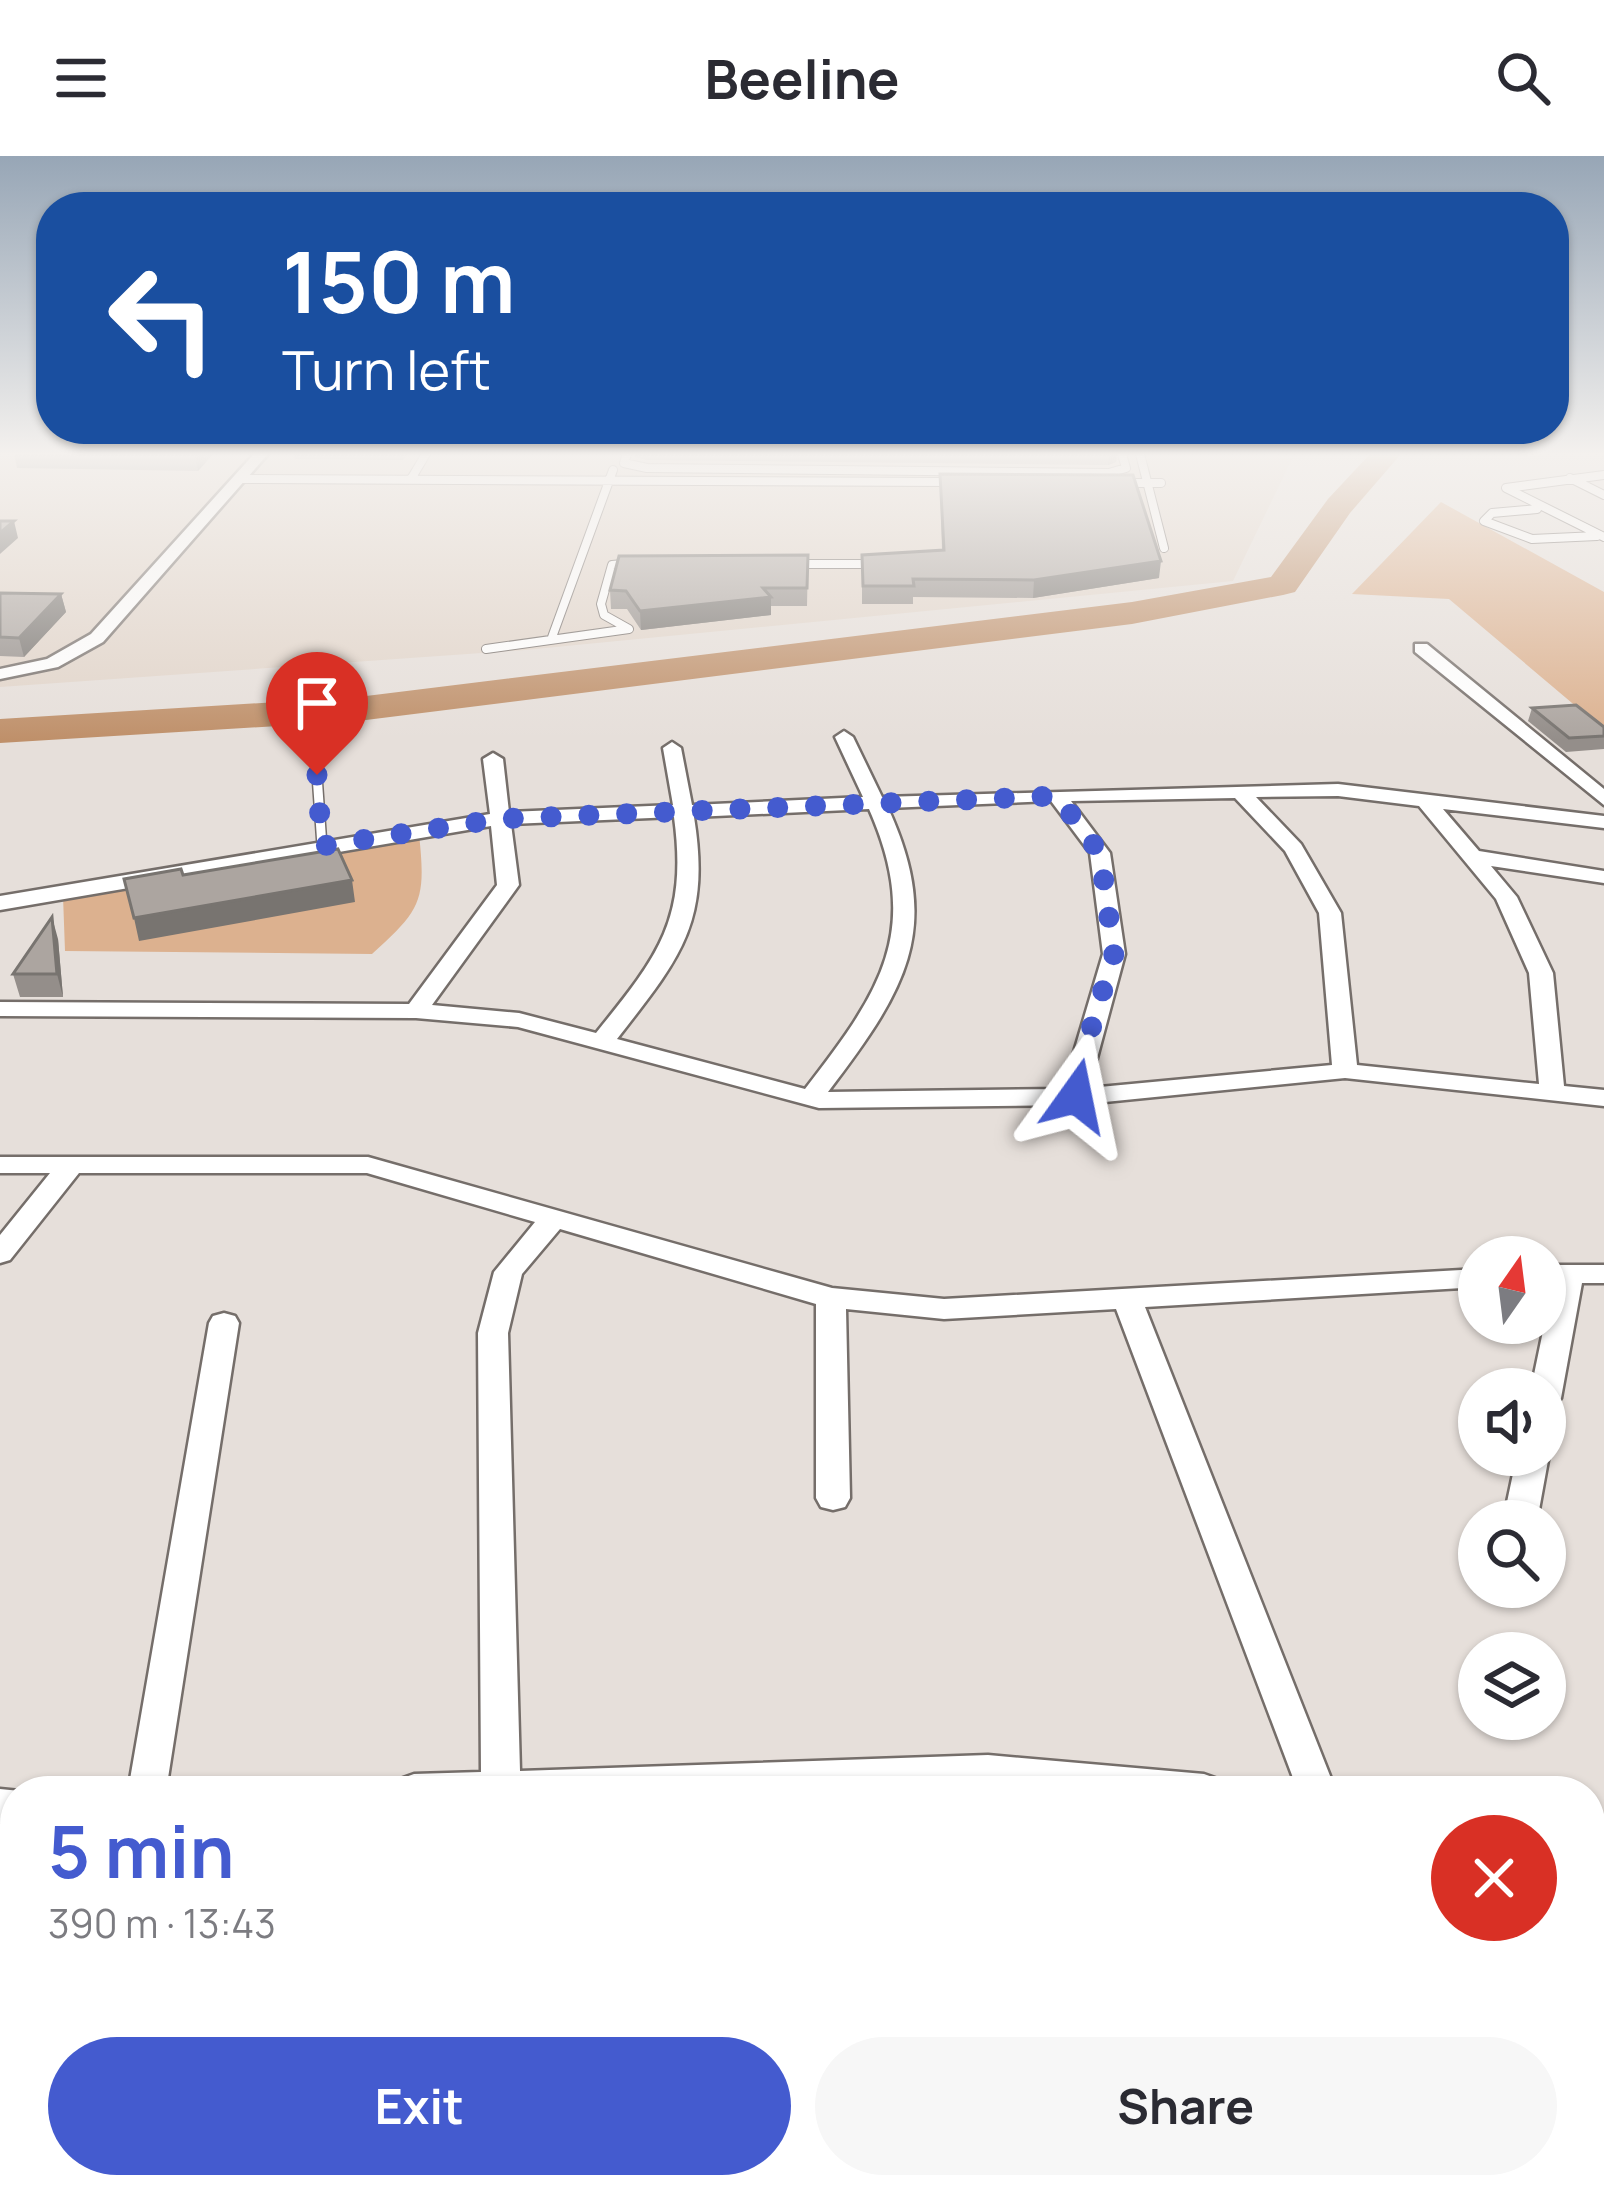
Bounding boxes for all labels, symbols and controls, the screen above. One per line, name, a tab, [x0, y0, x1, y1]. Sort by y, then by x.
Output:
text: Beeline	[704, 41, 900, 115]
icon: menu	[48, 45, 114, 111]
icon: search	[1490, 45, 1556, 111]
text: 150 m	[282, 223, 516, 338]
icon: left	[84, 240, 240, 396]
text: Turn left	[282, 332, 491, 406]
pin	[266, 652, 368, 775]
icon: arrive	[284, 670, 350, 736]
position arrow	[1013, 1033, 1139, 1159]
north arrow	[1458, 1236, 1566, 1344]
map controls	[1458, 1236, 1566, 1740]
button: sound	[1458, 1368, 1566, 1476]
button: search	[1458, 1500, 1566, 1608]
button: layers	[1458, 1632, 1566, 1740]
text: 5 min	[48, 1801, 235, 1900]
button: close	[1431, 1815, 1557, 1941]
text: 390 m · 13:43	[48, 1896, 276, 1950]
button: Exit	[48, 2037, 791, 2175]
button: Share	[815, 2037, 1557, 2175]

